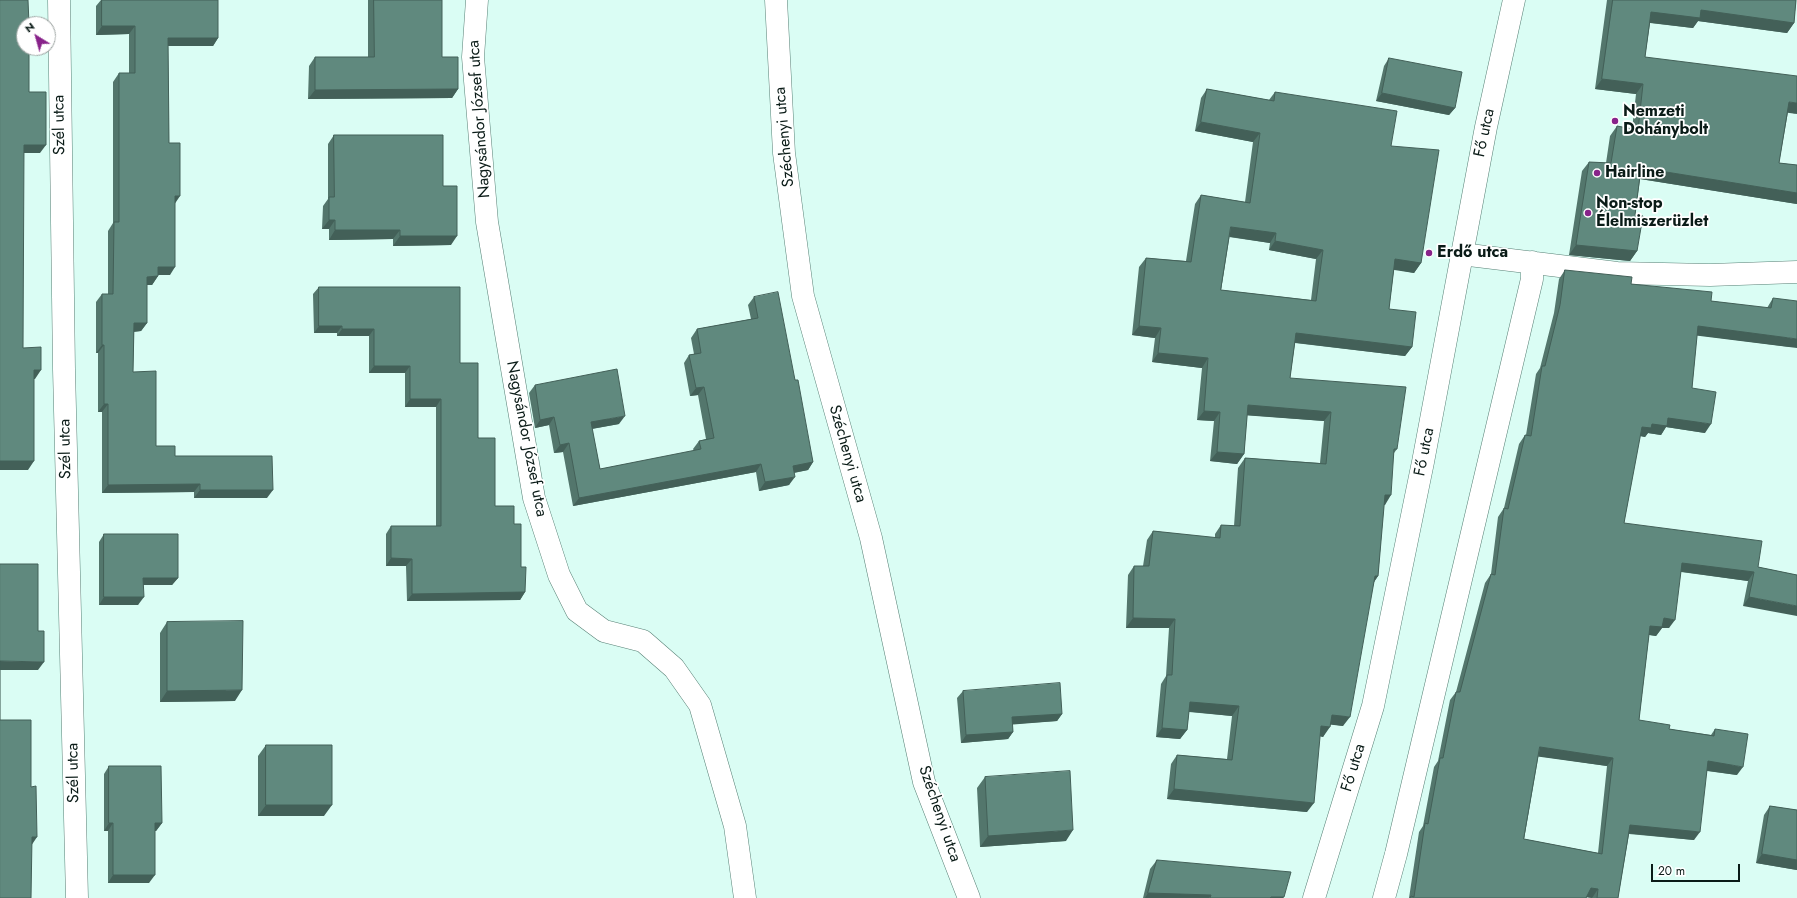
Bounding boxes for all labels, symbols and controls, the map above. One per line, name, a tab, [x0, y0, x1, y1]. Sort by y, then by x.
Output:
north arrow	[16, 16, 56, 56]
text: N	[21, 18, 38, 36]
street label: Nagysándor József utca	[465, 39, 495, 199]
street label: Széchenyi utca	[771, 86, 799, 188]
street label: Szél utca	[50, 95, 70, 155]
place label: Nemzeti Dohánybolt	[1623, 102, 1708, 140]
street label: Fő utca	[1471, 107, 1499, 159]
marker: Nemzeti Dohánybolt	[1610, 116, 1620, 126]
place label: Hairline	[1605, 163, 1664, 183]
marker: Hairline	[1592, 168, 1602, 178]
place label: Non-stop Élelmiszerüzlet	[1596, 194, 1708, 232]
marker: Non-stop Élelmiszerüzlet	[1583, 208, 1593, 218]
place label: Erdő utca	[1437, 243, 1508, 263]
marker: Erdő utca	[1424, 248, 1434, 258]
street label: Nagysándor József utca	[501, 359, 551, 519]
street label: Széchenyi utca	[824, 403, 870, 505]
street label: Szél utca	[56, 419, 76, 479]
street label: Fő utca	[1411, 426, 1439, 478]
street label: Fő utca	[1338, 742, 1370, 794]
street label: Szél utca	[64, 743, 84, 803]
street label: Széchenyi utca	[914, 763, 964, 865]
scale bar	[1653, 856, 1742, 882]
text: 20 m	[1658, 862, 1685, 880]

